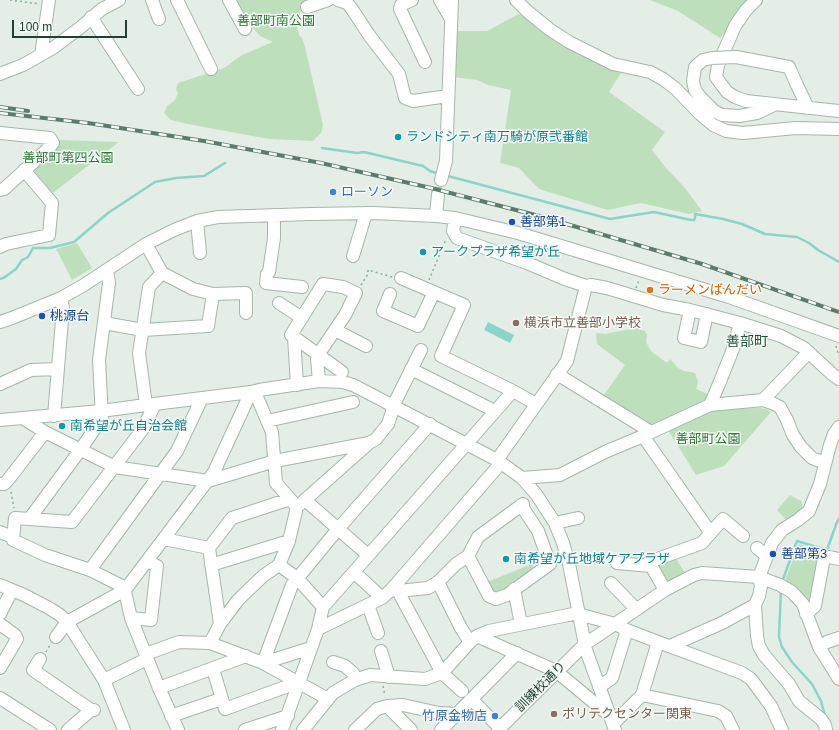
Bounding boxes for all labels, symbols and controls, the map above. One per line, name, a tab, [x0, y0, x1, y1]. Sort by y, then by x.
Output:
scale bar	[14, 12, 129, 38]
park label: 善部町南公園	[237, 13, 315, 29]
text: 100 m	[19, 20, 52, 34]
place label: ランドシティ南万騎が原弐番館	[406, 129, 588, 145]
marker: ランドシティ南万騎が原弐番館	[393, 132, 403, 142]
park label: 善部町第四公園	[23, 150, 113, 166]
place label: ローソン	[341, 184, 393, 200]
marker: ローソン	[328, 187, 338, 197]
place label: 善部第1	[520, 214, 566, 230]
marker: 善部第1	[507, 217, 517, 227]
place label: アークプラザ希望が丘	[431, 244, 560, 260]
marker: アークプラザ希望が丘	[418, 247, 428, 257]
place label: ラーメンばんだい	[658, 282, 762, 298]
marker: ラーメンばんだい	[645, 285, 655, 295]
place label: 桃源台	[50, 308, 89, 324]
marker: 桃源台	[37, 311, 47, 321]
place label: 横浜市立善部小学校	[524, 315, 641, 331]
marker: 横浜市立善部小学校	[511, 318, 521, 328]
district label: 善部町	[726, 334, 768, 350]
place label: 南希望が丘自治会館	[70, 418, 187, 434]
marker: 南希望が丘自治会館	[57, 421, 67, 431]
park label: 善部町公園	[676, 431, 740, 447]
place label: 善部第3	[781, 546, 827, 562]
marker: 善部第3	[768, 549, 778, 559]
place label: 南希望が丘地域ケアプラザ	[514, 551, 670, 567]
marker: 南希望が丘地域ケアプラザ	[501, 554, 511, 564]
street label: 訓練校通り	[513, 659, 569, 715]
place label: ポリテクセンター関東	[562, 706, 692, 722]
place label: 竹原金物店	[422, 708, 487, 724]
marker: ポリテクセンター関東	[549, 709, 559, 719]
marker: 竹原金物店	[490, 711, 500, 721]

